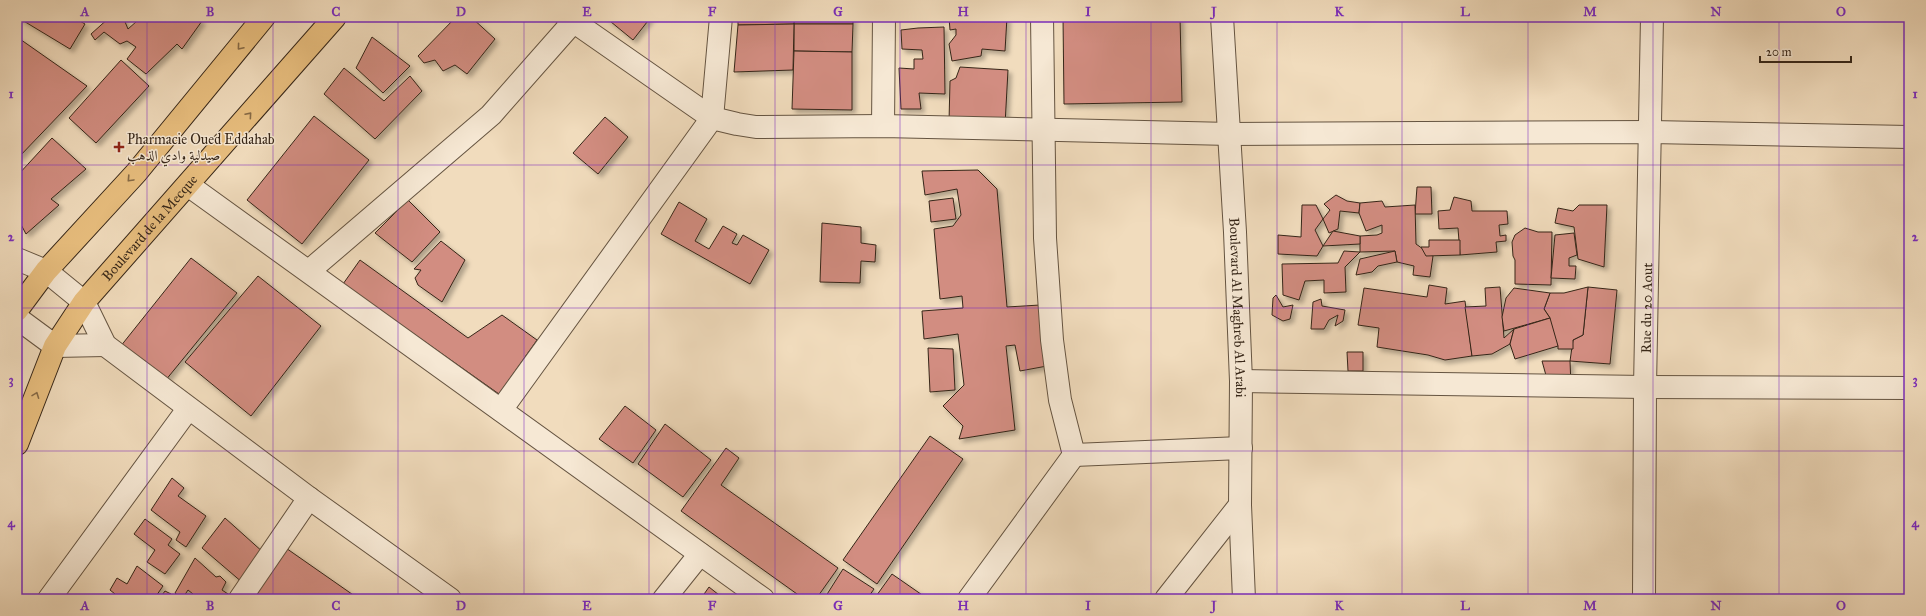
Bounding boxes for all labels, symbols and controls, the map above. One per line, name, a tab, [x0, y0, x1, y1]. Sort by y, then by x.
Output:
text: A	[80, 4, 90, 20]
text: B	[206, 4, 215, 20]
text: C	[332, 4, 341, 20]
text: D	[456, 4, 466, 20]
text: E	[582, 4, 592, 20]
text: F	[708, 4, 717, 20]
text: G	[833, 4, 843, 20]
text: H	[957, 4, 969, 20]
text: I	[1085, 4, 1091, 20]
text: J	[1209, 4, 1217, 20]
text: K	[1334, 4, 1344, 20]
text: L	[1460, 4, 1470, 20]
text: M	[1583, 4, 1597, 20]
text: N	[1710, 4, 1722, 20]
text: O	[1836, 4, 1846, 20]
scale bar	[1760, 38, 1851, 64]
one-way arrow	[237, 42, 244, 50]
text: 20 m	[1766, 45, 1792, 59]
text: 1	[8, 86, 14, 102]
text: 1	[1912, 86, 1918, 102]
one-way arrow	[244, 113, 251, 120]
place label: Pharmacie Oued Eddahab صيدلية وادي الذهب	[127, 131, 275, 167]
marker: Pharmacie Oued Eddahab صيدلية وادي الذهب	[114, 142, 124, 152]
street label: Boulevard de la Mecque	[99, 171, 201, 285]
one-way arrow	[128, 175, 135, 182]
street label: Boulevard Al Maghreb Al Arabi	[1225, 217, 1249, 398]
text: 2	[8, 229, 15, 245]
text: 2	[1912, 229, 1919, 245]
street label: Rue du 20 Aout	[1638, 263, 1656, 353]
text: 3	[8, 372, 14, 388]
text: 3	[1912, 372, 1918, 388]
one-way arrow	[32, 391, 40, 398]
text: 4	[7, 515, 15, 531]
text: 4	[1911, 515, 1919, 531]
text: A	[80, 598, 90, 614]
text: B	[206, 598, 215, 614]
text: C	[332, 598, 341, 614]
text: D	[456, 598, 466, 614]
text: E	[582, 598, 592, 614]
text: F	[708, 598, 717, 614]
text: G	[833, 598, 843, 614]
text: H	[957, 598, 969, 614]
text: I	[1085, 598, 1091, 614]
text: J	[1209, 598, 1217, 614]
text: K	[1334, 598, 1344, 614]
text: L	[1460, 598, 1470, 614]
text: M	[1583, 598, 1597, 614]
text: N	[1710, 598, 1722, 614]
text: O	[1836, 598, 1846, 614]

